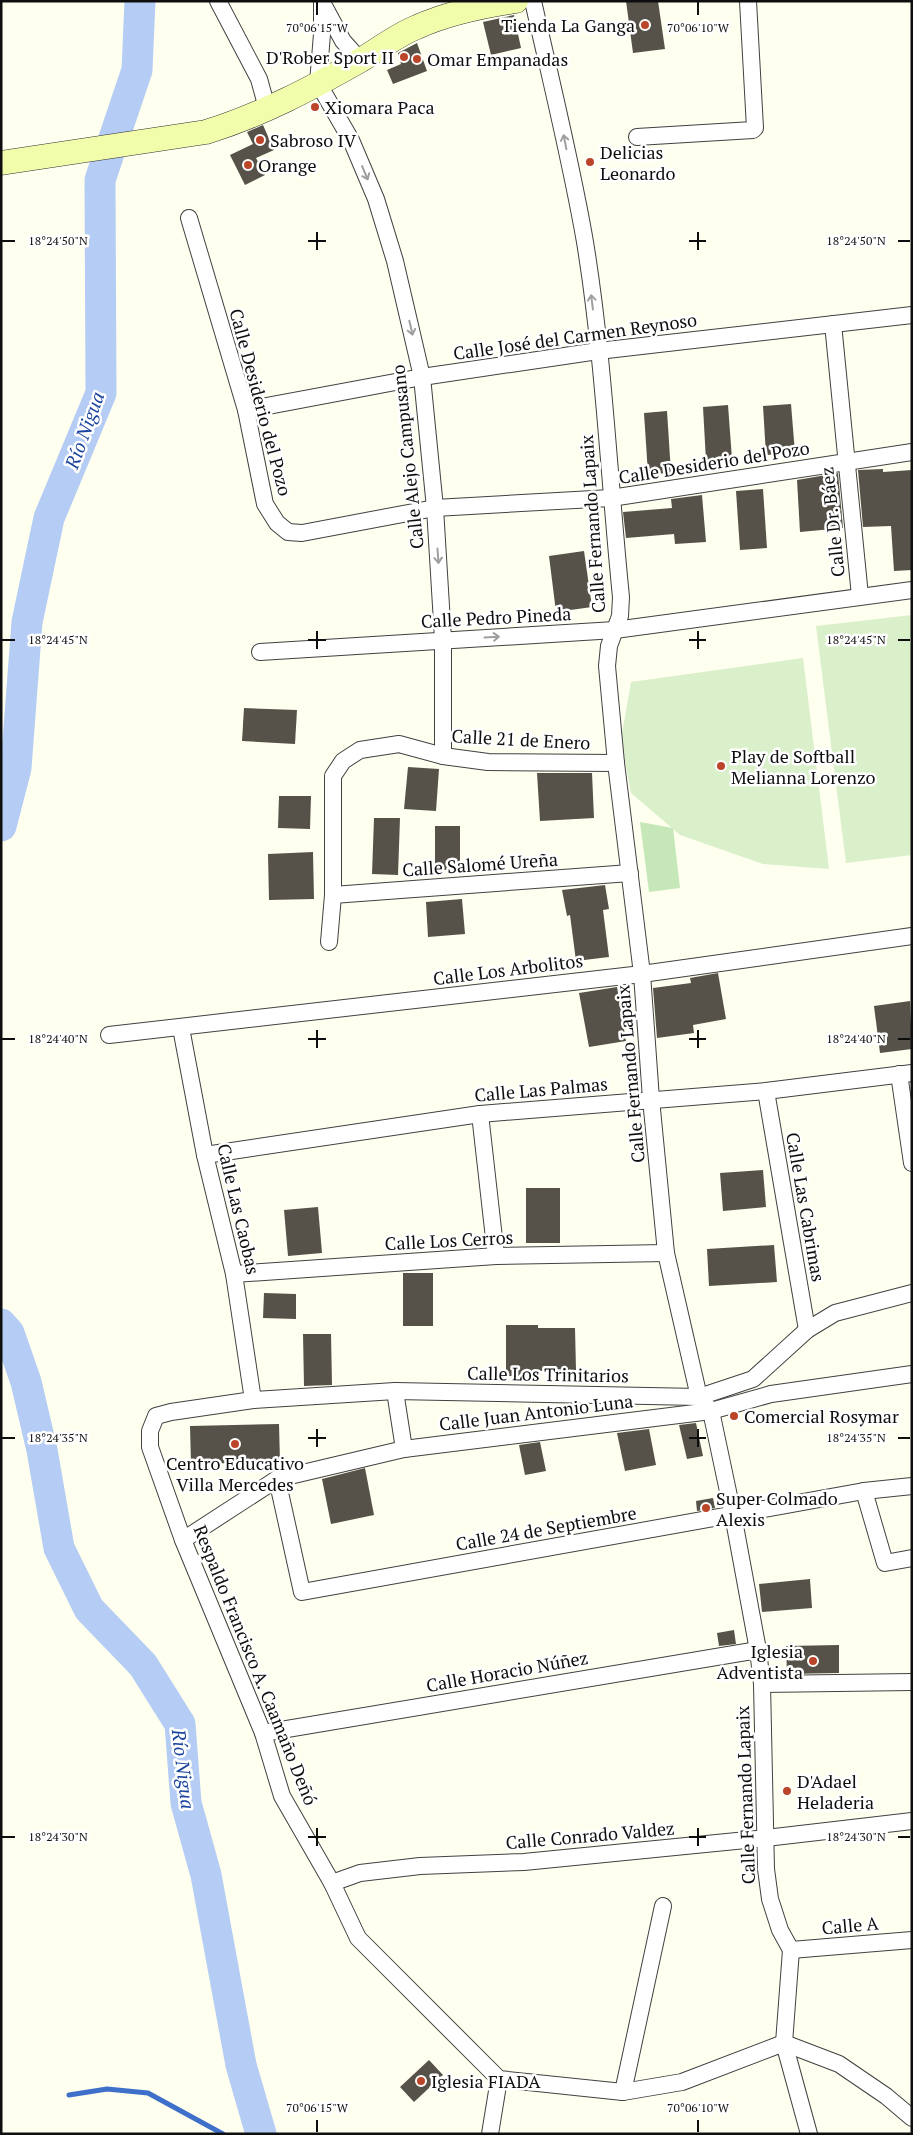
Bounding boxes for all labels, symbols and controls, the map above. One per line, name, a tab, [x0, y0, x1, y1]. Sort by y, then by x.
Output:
place label: Tienda La Ganga	[501, 13, 635, 37]
marker: Tienda La Ganga	[639, 19, 651, 31]
text: 70°06'15"W	[286, 20, 349, 35]
text: 70°06'10"W	[667, 20, 730, 35]
place label: D'Rober Sport II	[266, 45, 394, 69]
place label: Omar Empanadas	[427, 47, 568, 71]
marker: D'Rober Sport II	[398, 51, 410, 63]
marker: Omar Empanadas	[411, 53, 423, 65]
place label: Xiomara Paca	[325, 95, 435, 119]
marker: Xiomara Paca	[309, 101, 321, 113]
place label: Sabroso IV	[270, 128, 357, 152]
marker: Sabroso IV	[254, 134, 266, 146]
one-way arrow	[560, 135, 569, 151]
place label: Delicias Leonardo	[600, 140, 676, 185]
place label: Orange	[258, 153, 317, 177]
marker: Delicias Leonardo	[584, 156, 596, 168]
marker: Orange	[242, 159, 254, 171]
one-way arrow	[360, 165, 370, 180]
text: 18°24'50"N	[28, 233, 88, 248]
text: 18°24'50"N	[826, 233, 886, 248]
one-way arrow	[587, 295, 597, 311]
street label: Calle Desiderio del Pozo	[224, 306, 298, 498]
street label: Calle José del Carmen Reynoso	[452, 307, 698, 365]
one-way arrow	[406, 320, 416, 336]
street label: Calle Alejo Campusano	[385, 364, 429, 550]
water label: Río Nigua	[58, 388, 109, 473]
street label: Calle Fernando Lapaix	[574, 433, 610, 614]
street label: Calle Desiderio del Pozo	[617, 435, 811, 489]
street label: Calle Dr. Báez	[814, 466, 850, 578]
one-way arrow	[433, 548, 442, 564]
street label: Calle Pedro Pineda	[420, 601, 572, 633]
text: 18°24'45"N	[28, 632, 88, 647]
one-way arrow	[484, 632, 500, 641]
text: 18°24'45"N	[826, 632, 886, 647]
street label: Calle 21 de Enero	[451, 723, 591, 755]
place label: Play de Softball Melianna Lorenzo	[731, 744, 875, 789]
marker: Play de Softball Melianna Lorenzo	[715, 760, 727, 772]
street label: Calle Salomé Ureña	[401, 847, 559, 881]
street label: Calle Los Arbolitos	[432, 948, 584, 990]
street label: Calle Fernando Lapaix	[610, 983, 650, 1164]
text: 18°24'40"N	[28, 1031, 88, 1046]
text: 18°24'40"N	[826, 1031, 886, 1046]
street label: Calle Las Palmas	[473, 1071, 609, 1107]
street label: Calle Las Cabrimas	[781, 1130, 831, 1284]
street label: Calle Las Caobas	[212, 1141, 266, 1277]
street label: Calle Los Cerros	[384, 1225, 514, 1255]
street label: Calle Los Trinitarios	[467, 1361, 629, 1387]
street label: Calle Juan Antonio Luna	[438, 1388, 634, 1436]
place label: Comercial Rosymar	[744, 1404, 899, 1428]
marker: Comercial Rosymar	[728, 1410, 740, 1422]
text: 18°24'35"N	[28, 1430, 88, 1445]
text: 18°24'35"N	[826, 1430, 886, 1445]
marker: Centro Educativo Villa Mercedes	[229, 1438, 241, 1450]
place label: Centro Educativo Villa Mercedes	[166, 1451, 304, 1496]
place label: Super Colmado Alexis	[716, 1486, 838, 1531]
street label: Calle 24 de Septiembre	[454, 1500, 638, 1556]
marker: Super Colmado Alexis	[700, 1502, 712, 1514]
street label: Respaldo Francisco A. Caamaño Deñó	[189, 1521, 323, 1809]
place label: Iglesia Adventista	[717, 1639, 803, 1684]
street label: Calle Horacio Núñez	[424, 1645, 590, 1697]
marker: Iglesia Adventista	[807, 1655, 819, 1667]
street label: Calle Fernando Lapaix	[730, 1705, 760, 1885]
water label: Río Nigua	[167, 1727, 201, 1810]
place label: D'Adael Heladeria	[797, 1769, 874, 1814]
marker: D'Adael Heladeria	[781, 1785, 793, 1797]
street label: Calle Conrado Valdez	[505, 1816, 675, 1854]
text: 18°24'30"N	[28, 1829, 88, 1844]
text: 18°24'30"N	[826, 1829, 886, 1844]
street label: Calle A	[821, 1911, 880, 1939]
place label: Iglesia FIADA	[431, 2069, 541, 2093]
marker: Iglesia FIADA	[415, 2075, 427, 2087]
text: 70°06'15"W	[286, 2100, 349, 2115]
text: 70°06'10"W	[667, 2100, 730, 2115]

